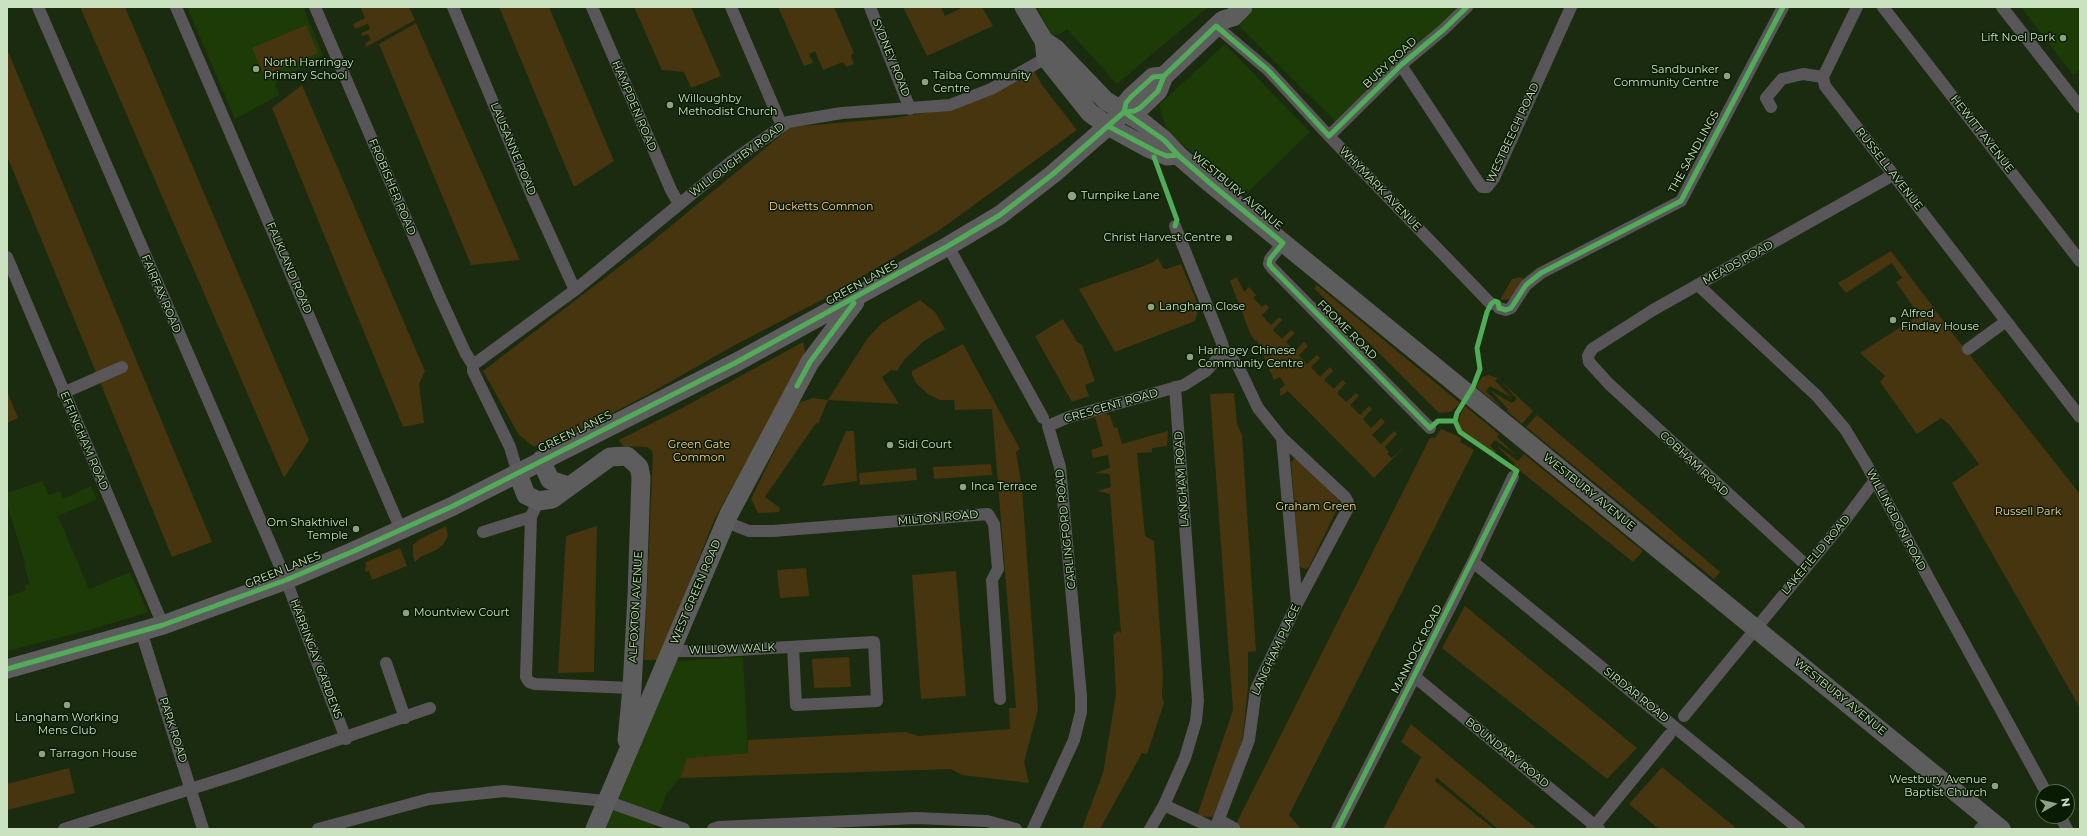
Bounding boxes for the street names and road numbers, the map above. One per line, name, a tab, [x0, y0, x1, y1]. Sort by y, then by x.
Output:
street label: SYDNEY ROAD	[869, 17, 913, 99]
street label: BURY ROAD	[1360, 35, 1420, 91]
street label: HAMPDEN ROAD	[609, 59, 659, 153]
street label: WESTBEECH ROAD	[1484, 81, 1542, 185]
street label: HEWITT AVENUE	[1948, 93, 2016, 175]
street label: LAUSANNE ROAD	[487, 101, 539, 197]
street label: THE SANDLINGS	[1666, 108, 1722, 196]
street label: WILLOUGHBY ROAD	[687, 120, 787, 200]
street label: RUSSELL AVENUE	[1853, 125, 1925, 213]
street label: FROBISHER ROAD	[366, 137, 418, 237]
street label: WHYMARK AVENUE	[1336, 144, 1424, 234]
street label: WESTBURY AVENUE	[1189, 149, 1285, 233]
street label: FALKLAND ROAD	[264, 220, 314, 316]
street label: MEADS ROAD	[1700, 238, 1776, 288]
street label: FAIRFAX ROAD	[139, 253, 183, 335]
street label: GREEN LANES	[824, 258, 900, 308]
street label: FROME ROAD	[1314, 297, 1380, 363]
street label: CRESCENT ROAD	[1062, 386, 1160, 426]
street label: EFFINGHAM ROAD	[57, 389, 111, 493]
street label: GREEN LANES	[536, 408, 614, 456]
street label: COBHAM ROAD	[1657, 429, 1731, 499]
street label: LANGHAM ROAD	[1172, 431, 1192, 527]
street label: WESTBURY AVENUE	[1540, 451, 1638, 533]
street label: WILLINGDON ROAD	[1864, 467, 1928, 573]
street label: CARLINGFORD ROAD	[1053, 468, 1079, 590]
street label: MILTON ROAD	[897, 508, 979, 528]
street label: LAKEFIELD ROAD	[1779, 513, 1853, 597]
street label: WEST GREEN ROAD	[668, 538, 724, 646]
street label: GREEN LANES	[243, 549, 323, 591]
street label: ALFOXTON AVENUE	[626, 551, 646, 663]
street label: HARRINGAY GARDENS	[287, 597, 345, 721]
street label: LANGHAM PLACE	[1249, 602, 1303, 698]
street label: MANNOCK ROAD	[1389, 602, 1445, 696]
street label: WILLOW WALK	[689, 641, 775, 657]
street label: WESTBURY AVENUE	[1791, 656, 1889, 738]
street label: SIRDAR ROAD	[1601, 665, 1671, 725]
street label: PARK ROAD	[156, 696, 190, 764]
street label: BOUNDARY ROAD	[1463, 715, 1551, 791]

